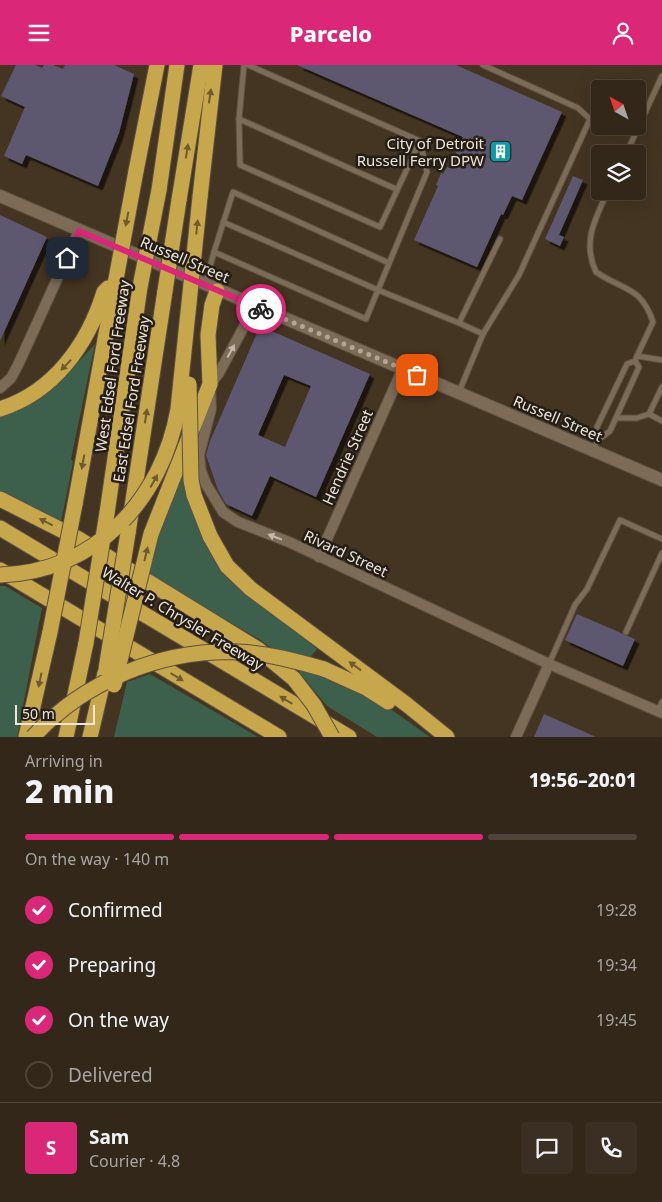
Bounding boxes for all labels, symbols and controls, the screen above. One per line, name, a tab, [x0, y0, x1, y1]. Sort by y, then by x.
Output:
text: Parcelo	[290, 18, 372, 48]
icon: menu	[25, 19, 53, 47]
icon: person	[609, 19, 637, 47]
north arrow	[591, 80, 646, 135]
map controls	[591, 80, 646, 200]
one-way arrow	[207, 88, 215, 104]
place label: City of Detroit Russell Ferry DPW	[357, 133, 485, 170]
building icon: City of Detroit Russell Ferry DPW	[488, 140, 512, 164]
one-way arrow	[183, 143, 191, 159]
button: layers	[591, 145, 646, 200]
one-way arrow	[123, 212, 131, 228]
one-way arrow	[193, 218, 201, 234]
street label: Russell Street	[137, 231, 233, 287]
pin	[46, 237, 88, 279]
icon: home	[53, 244, 81, 272]
street label: West Edsel Ford Freeway	[90, 278, 134, 453]
courier	[236, 284, 286, 334]
icon: bike	[247, 295, 275, 323]
street label: East Edsel Ford Freeway	[108, 314, 154, 484]
one-way arrow	[226, 344, 235, 358]
pin	[396, 354, 438, 396]
one-way arrow	[60, 358, 72, 370]
icon: bag	[403, 361, 431, 389]
street label: Russell Street	[510, 390, 606, 446]
street label: Hendrie Street	[317, 406, 377, 508]
one-way arrow	[143, 408, 151, 424]
one-way arrow	[78, 454, 86, 470]
one-way arrow	[149, 474, 158, 487]
one-way arrow	[39, 518, 53, 526]
street label: Rivard Street	[301, 525, 392, 581]
one-way arrow	[267, 533, 282, 541]
one-way arrow	[142, 547, 150, 562]
street label: Walter P. Chrysler Freeway	[98, 562, 268, 674]
one-way arrow	[349, 660, 362, 671]
one-way arrow	[36, 672, 44, 687]
one-way arrow	[170, 672, 183, 681]
one-way arrow	[280, 695, 293, 704]
scale bar	[15, 702, 95, 725]
text: 50 m	[22, 704, 55, 723]
text: Arriving in	[25, 750, 103, 772]
text: 19:56–20:01	[529, 767, 637, 793]
text: 2 min	[25, 769, 114, 812]
text: On the way · 140 m	[25, 848, 169, 870]
icon: check	[25, 896, 53, 924]
text: Confirmed	[68, 897, 163, 923]
text: 19:28	[596, 899, 637, 921]
icon: check	[25, 951, 53, 979]
text: Preparing	[68, 952, 156, 978]
text: 19:34	[596, 954, 637, 976]
icon: check	[25, 1006, 53, 1034]
text: On the way	[68, 1007, 169, 1033]
text: 19:45	[596, 1009, 637, 1031]
text: Delivered	[68, 1062, 153, 1088]
button: chat	[521, 1122, 573, 1174]
button: phone	[585, 1122, 637, 1174]
text: Sam	[89, 1124, 129, 1150]
text: S	[46, 1135, 56, 1161]
text: Courier · 4.8	[89, 1150, 180, 1172]

